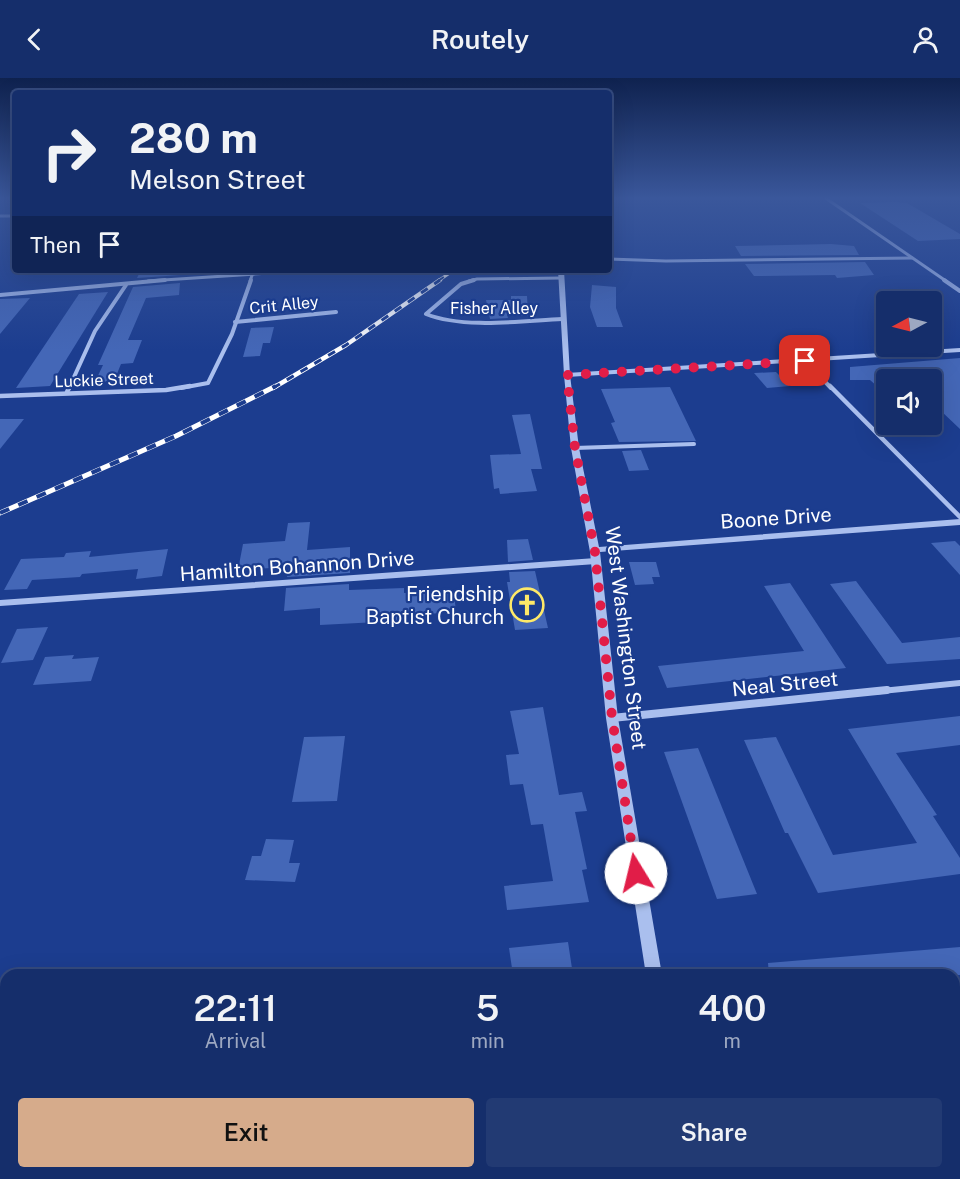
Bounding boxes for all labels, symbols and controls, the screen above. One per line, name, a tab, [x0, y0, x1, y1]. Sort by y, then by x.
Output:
icon: back	[18, 23, 51, 56]
text: Routely	[431, 23, 529, 55]
icon: person	[909, 23, 942, 56]
text: 280 m	[129, 113, 258, 162]
icon: right	[30, 114, 108, 192]
text: Melson Street	[129, 163, 306, 195]
icon: arrive	[93, 228, 126, 261]
text: Then	[30, 232, 81, 258]
north arrow	[876, 291, 942, 357]
map controls	[876, 291, 942, 435]
street label: Crit Alley	[249, 292, 320, 318]
street label: Fisher Alley	[450, 299, 538, 318]
pin	[779, 335, 830, 386]
icon: arrive	[788, 344, 821, 377]
street label: Luckie Street	[54, 369, 154, 391]
button: sound	[876, 369, 942, 435]
street label: Boone Drive	[720, 502, 832, 534]
street label: West Washington Street	[600, 525, 652, 751]
street label: Hamilton Bohannon Drive	[179, 546, 415, 586]
place label: Friendship Baptist Church	[366, 582, 504, 629]
church icon: Friendship Baptist Church	[509, 587, 545, 623]
street label: Neal Street	[731, 666, 839, 702]
position arrow	[604, 841, 668, 905]
text: 22:11	[194, 987, 277, 1029]
text: 5	[476, 987, 499, 1029]
text: 400	[698, 987, 766, 1029]
text: Arrival	[204, 1029, 266, 1053]
text: min	[471, 1029, 505, 1053]
text: m	[724, 1029, 741, 1053]
button: Exit	[18, 1098, 474, 1167]
button: Share	[486, 1098, 942, 1167]

